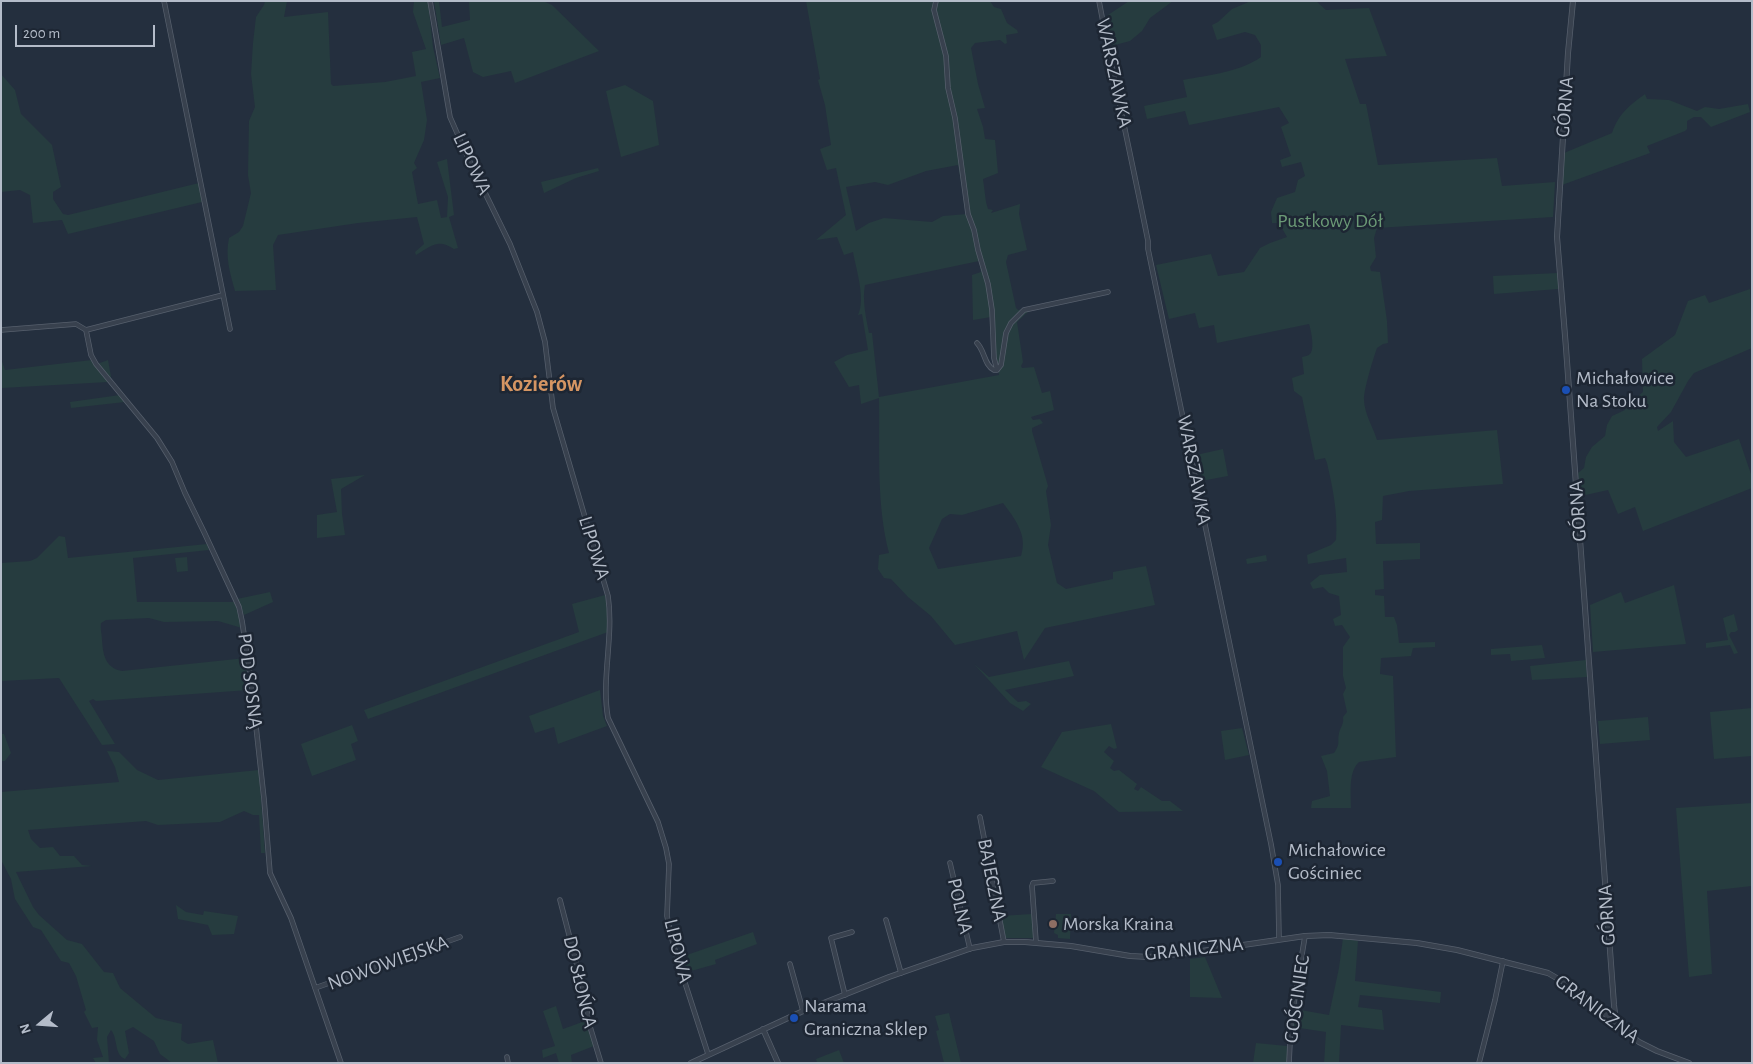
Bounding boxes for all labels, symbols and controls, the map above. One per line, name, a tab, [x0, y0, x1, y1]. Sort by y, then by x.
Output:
scale bar	[18, 15, 158, 47]
street label: WARSZAWKA	[1091, 16, 1137, 130]
text: 200 m	[23, 26, 60, 41]
street label: GÓRNA	[1551, 76, 1579, 138]
street label: LIPOWA	[447, 129, 497, 199]
park label: Pustkowy Dół	[1277, 209, 1383, 233]
place label: Michałowice Na Stoku	[1576, 366, 1674, 413]
district label: Kozierów	[500, 371, 582, 397]
marker: Michałowice Na Stoku	[1560, 384, 1572, 396]
street label: WARSZAWKA	[1172, 413, 1216, 527]
street label: GÓRNA	[1564, 480, 1592, 542]
street label: LIPOWA	[573, 513, 615, 583]
street label: POD SOSNĄ	[232, 632, 268, 730]
street label: BAJECZNA	[972, 836, 1012, 924]
place label: Michałowice Gościniec	[1288, 838, 1386, 885]
marker: Michałowice Gościniec	[1272, 856, 1284, 868]
street label: POLNA	[942, 876, 978, 936]
street label: GÓRNA	[1593, 884, 1621, 946]
place label: Morska Kraina	[1063, 912, 1174, 936]
street label: LIPOWA	[658, 916, 698, 986]
marker: Morska Kraina	[1047, 918, 1059, 930]
street label: NOWOWIEJSKA	[324, 930, 452, 996]
street label: GRANICZNA	[1143, 932, 1245, 966]
street label: DO SŁOŃCA	[558, 933, 602, 1031]
street label: GOŚCINIEC	[1279, 953, 1315, 1045]
street label: GRANICZNA	[1550, 969, 1644, 1049]
place label: Narama Graniczna Sklep	[804, 994, 928, 1041]
north arrow	[15, 999, 65, 1049]
marker: Narama Graniczna Sklep	[788, 1012, 800, 1024]
text: N	[18, 1022, 34, 1035]

